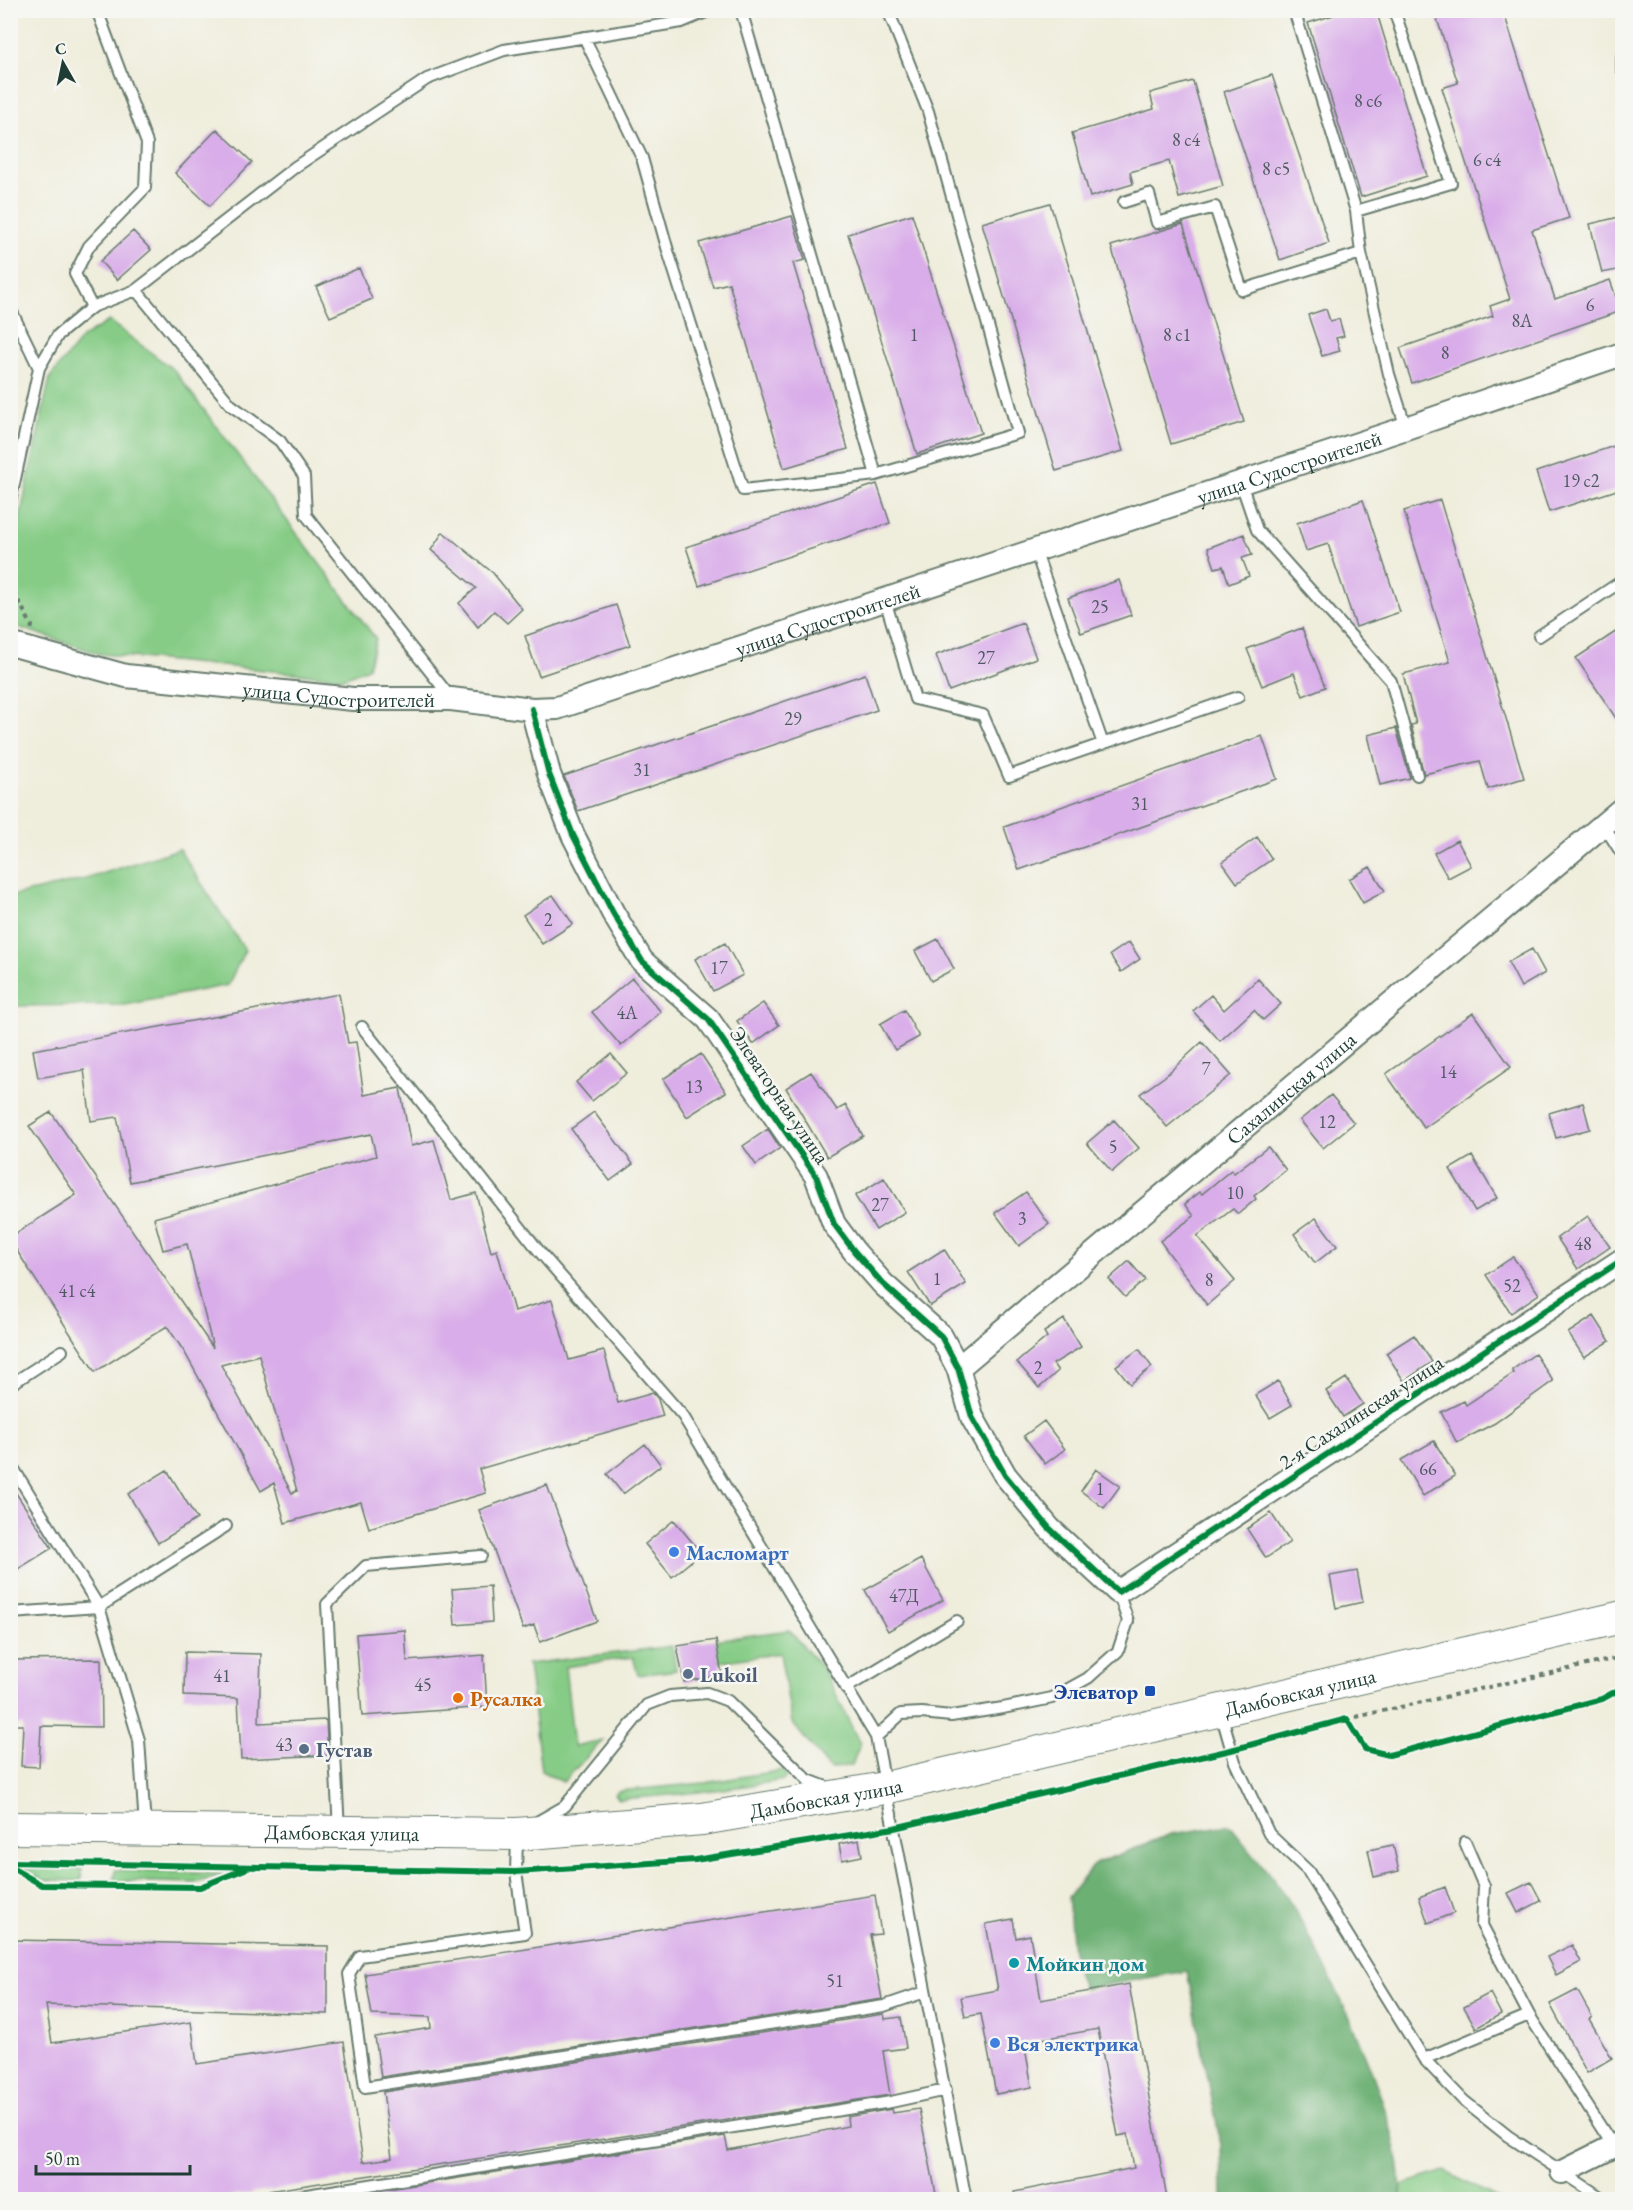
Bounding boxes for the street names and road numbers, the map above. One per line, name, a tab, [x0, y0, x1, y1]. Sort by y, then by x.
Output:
street label: улица Судостроителей	[1193, 424, 1385, 510]
street label: улица Судостроителей	[732, 576, 923, 662]
street label: улица Судостроителей	[241, 674, 435, 713]
street label: Элеваторная улица	[724, 1021, 836, 1170]
street label: Сахалинская улица	[1220, 1025, 1362, 1150]
street label: 2-я Сахалинская улица	[1274, 1348, 1449, 1475]
street label: Дамбовская улица	[1221, 1661, 1379, 1722]
street label: Дамбовская улица	[747, 1771, 905, 1824]
street label: Дамбовская улица	[265, 1818, 420, 1846]

